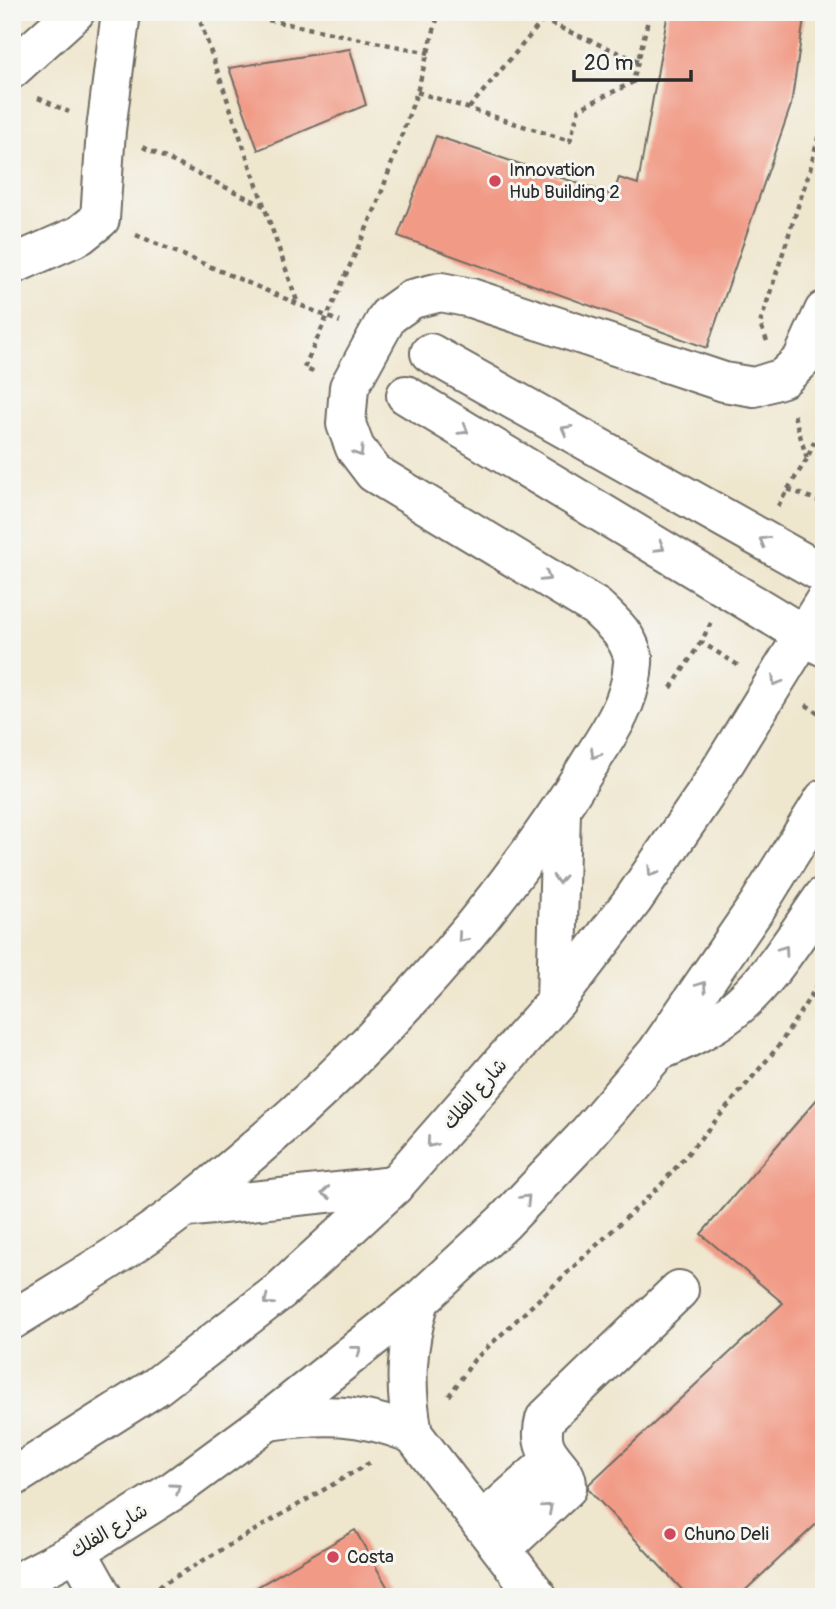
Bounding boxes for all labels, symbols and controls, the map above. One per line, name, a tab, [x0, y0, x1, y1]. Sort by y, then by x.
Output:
scale bar	[574, 38, 691, 82]
text: 20 m	[584, 50, 633, 77]
place label: Innovation Hub Building 2	[509, 158, 620, 204]
marker: Innovation Hub Building 2	[487, 173, 503, 189]
one-way arrow	[457, 422, 470, 435]
one-way arrow	[561, 425, 573, 438]
one-way arrow	[351, 444, 363, 457]
one-way arrow	[759, 536, 772, 549]
one-way arrow	[652, 539, 665, 552]
one-way arrow	[539, 569, 552, 582]
one-way arrow	[772, 674, 785, 687]
one-way arrow	[591, 747, 604, 760]
one-way arrow	[648, 864, 660, 877]
one-way arrow	[551, 874, 567, 885]
one-way arrow	[458, 930, 470, 943]
one-way arrow	[776, 945, 789, 958]
one-way arrow	[694, 981, 706, 994]
street label: شارع الفلك	[438, 1054, 513, 1135]
one-way arrow	[427, 1135, 439, 1148]
one-way arrow	[320, 1186, 332, 1201]
one-way arrow	[518, 1194, 531, 1207]
one-way arrow	[263, 1292, 275, 1305]
one-way arrow	[349, 1346, 362, 1359]
one-way arrow	[168, 1484, 181, 1496]
street label: شارع الفلك	[66, 1498, 153, 1564]
one-way arrow	[540, 1504, 553, 1516]
place label: Chuno Deli	[684, 1522, 769, 1546]
marker: Chuno Deli	[662, 1526, 678, 1542]
place label: Costa	[347, 1545, 394, 1569]
marker: Costa	[325, 1549, 341, 1565]

